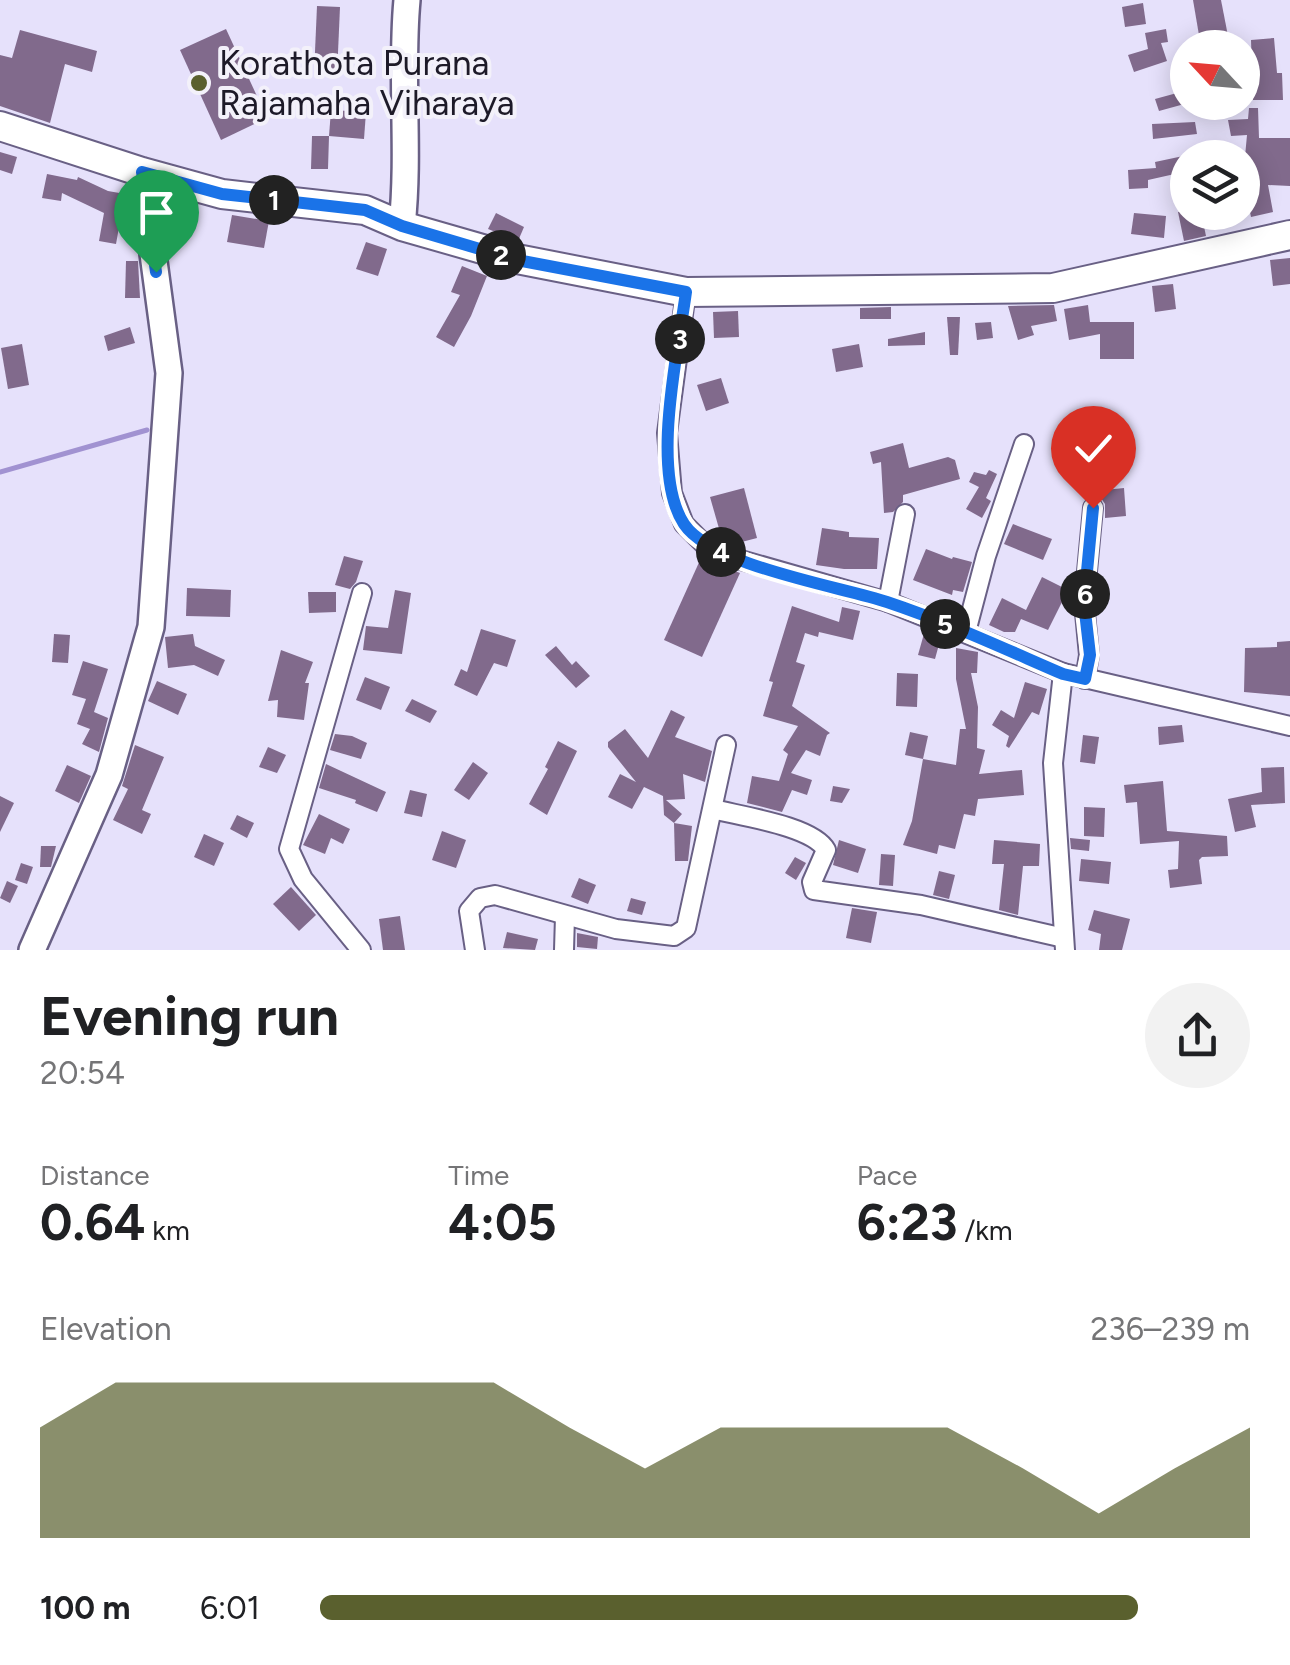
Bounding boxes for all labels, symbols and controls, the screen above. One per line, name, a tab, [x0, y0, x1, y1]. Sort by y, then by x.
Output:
north arrow	[1170, 30, 1260, 120]
map controls	[1170, 30, 1260, 230]
place label: Korathota Purana Rajamaha Viharaya	[219, 42, 515, 124]
marker: Korathota Purana Rajamaha Viharaya	[188, 72, 210, 94]
button: layers	[1170, 140, 1260, 230]
pin	[114, 170, 199, 273]
pin: 1	[249, 175, 299, 225]
text: 1	[268, 183, 280, 217]
icon: arrive	[129, 185, 184, 240]
pin: 2	[476, 230, 526, 280]
text: 2	[493, 238, 509, 272]
pin: 3	[655, 314, 705, 364]
text: 3	[672, 322, 688, 356]
pin	[1051, 406, 1136, 509]
icon: check	[1066, 421, 1121, 476]
pin: 4	[696, 527, 746, 577]
text: 4	[712, 535, 730, 569]
pin: 6	[1060, 569, 1110, 619]
text: 6	[1077, 577, 1093, 611]
pin: 5	[920, 599, 970, 649]
text: 5	[937, 607, 953, 641]
text: Evening run	[40, 983, 339, 1049]
button: share	[1145, 983, 1250, 1088]
text: 20:54	[40, 1054, 125, 1092]
text: Distance	[40, 1158, 150, 1192]
text: Time	[448, 1158, 509, 1192]
text: Pace	[857, 1158, 917, 1192]
text: 0.64	[40, 1192, 145, 1253]
text: 4:05	[448, 1192, 556, 1253]
text: 6:23	[857, 1192, 957, 1253]
text: km	[145, 1213, 190, 1247]
text: /km	[957, 1213, 1013, 1247]
text: Elevation	[40, 1310, 172, 1348]
text: 236–239 m	[1090, 1310, 1250, 1348]
text: 100 m	[40, 1589, 131, 1627]
text: 6:01	[200, 1589, 260, 1627]

